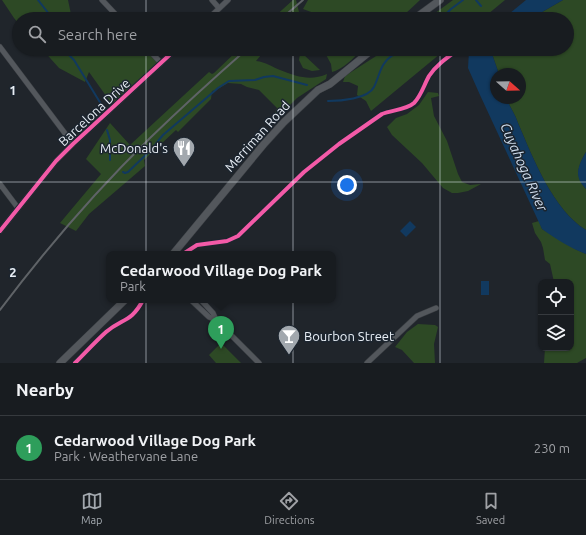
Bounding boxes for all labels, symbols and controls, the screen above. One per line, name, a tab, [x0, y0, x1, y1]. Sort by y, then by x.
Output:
search box	[12, 12, 574, 56]
icon: search	[26, 23, 48, 45]
text: Search here	[58, 26, 137, 43]
north arrow	[490, 68, 526, 104]
street label: Barcelona Drive	[56, 76, 132, 148]
text: 1	[9, 83, 17, 97]
street label: Merriman Road	[222, 98, 292, 174]
water label: Cuyahoga River	[497, 120, 551, 214]
restaurant icon: McDonald's	[171, 135, 197, 168]
place label: McDonald's	[100, 141, 168, 155]
your location	[337, 175, 357, 195]
popup	[106, 251, 336, 303]
text: Cedarwood Village Dog Park	[120, 262, 322, 279]
text: 2	[9, 265, 17, 279]
text: Park	[120, 279, 146, 293]
map controls	[538, 279, 574, 351]
button: locate	[538, 279, 574, 315]
button: layers	[538, 315, 574, 351]
pin: 1	[208, 316, 234, 349]
bar icon: Bourbon Street	[276, 323, 302, 356]
place label: Bourbon Street	[304, 329, 394, 343]
text: Nearby	[16, 380, 74, 399]
text: Cedarwood Village Dog Park	[54, 432, 256, 449]
text: 1	[25, 441, 33, 455]
text: 230 m	[534, 441, 570, 455]
text: Park · Weathervane Lane	[54, 449, 198, 463]
tab: Map	[81, 490, 103, 526]
tab: Directions	[264, 490, 314, 526]
tab: Saved	[476, 490, 505, 526]

